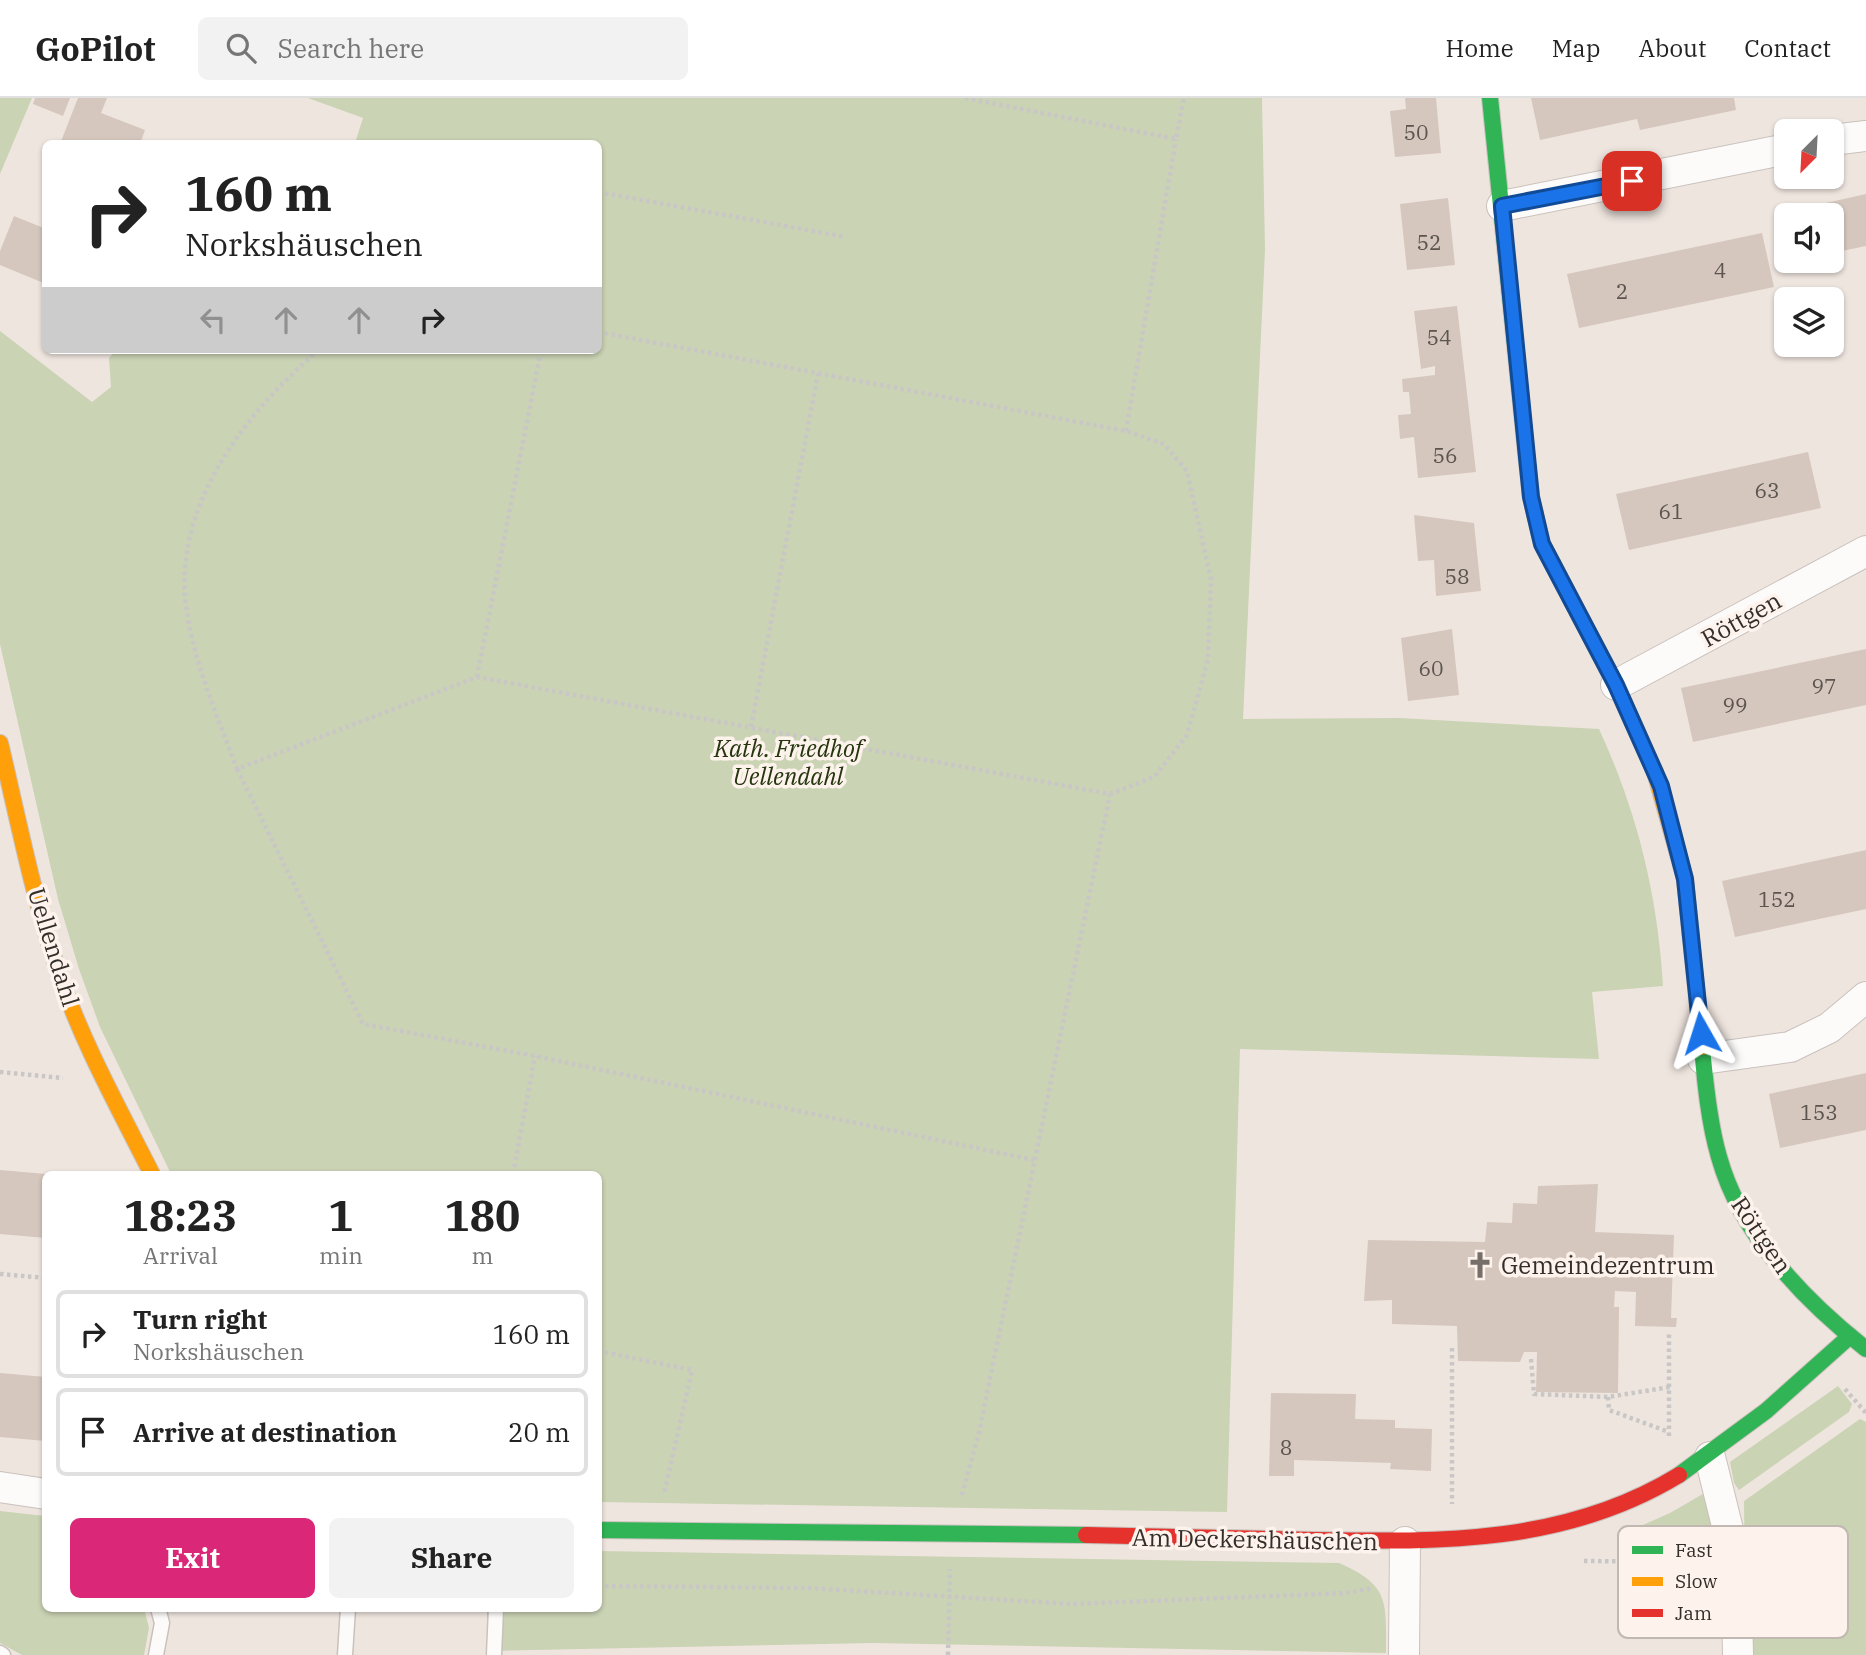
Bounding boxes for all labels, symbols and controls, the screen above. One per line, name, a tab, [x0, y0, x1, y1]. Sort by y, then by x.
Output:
search box	[198, 17, 688, 80]
text: GoPilot	[35, 27, 156, 70]
icon: search	[222, 29, 260, 67]
text: Search here	[278, 31, 424, 65]
text: Home	[1446, 32, 1514, 64]
text: Map	[1552, 32, 1600, 64]
text: About	[1638, 32, 1706, 64]
text: Contact	[1744, 32, 1831, 64]
house number: 50	[1403, 118, 1429, 146]
north arrow	[1774, 119, 1844, 189]
map controls	[1774, 119, 1844, 357]
pin	[1602, 151, 1662, 211]
text: 160 m	[185, 161, 332, 224]
icon: arrive	[1613, 162, 1651, 200]
icon: right	[70, 168, 161, 259]
button: sound	[1774, 203, 1844, 273]
text: Norkshäuschen	[185, 223, 423, 265]
house number: 52	[1416, 228, 1442, 256]
house number: 4	[1714, 256, 1726, 284]
house number: 2	[1616, 277, 1628, 305]
button: layers	[1774, 287, 1844, 357]
icon: left	[194, 301, 232, 339]
icon: ahead	[267, 301, 305, 339]
icon: ahead	[340, 301, 378, 339]
icon: right	[413, 301, 451, 339]
house number: 54	[1426, 323, 1452, 351]
house number: 56	[1432, 441, 1458, 469]
house number: 63	[1754, 476, 1780, 504]
house number: 61	[1658, 497, 1684, 525]
house number: 58	[1444, 562, 1470, 590]
street label: Röttgen	[1695, 584, 1787, 654]
house number: 60	[1418, 654, 1444, 682]
house number: 97	[1811, 672, 1837, 700]
house number: 99	[1722, 691, 1748, 719]
park label: Kath. Friedhof Uellendahl	[713, 732, 867, 792]
street label: Uellendahl	[21, 884, 87, 1010]
house number: 152	[1758, 885, 1796, 913]
position arrow	[1664, 996, 1738, 1070]
house number: 153	[1800, 1098, 1838, 1126]
text: 18:23	[124, 1188, 237, 1243]
text: 1	[328, 1188, 354, 1243]
text: 180	[445, 1188, 520, 1243]
street label: Röttgen	[1724, 1190, 1800, 1280]
text: Arrival	[143, 1240, 218, 1270]
text: min	[319, 1240, 363, 1270]
text: m	[471, 1240, 493, 1270]
place label: Gemeindezentrum	[1501, 1249, 1715, 1281]
church icon: Gemeindezentrum	[1465, 1250, 1495, 1280]
text: Turn right	[133, 1302, 267, 1336]
icon: right	[74, 1315, 112, 1353]
text: 160 m	[492, 1317, 570, 1351]
text: Norkshäuschen	[133, 1336, 304, 1366]
icon: arrive	[74, 1413, 112, 1451]
text: Arrive at destination	[133, 1415, 397, 1449]
text: 20 m	[508, 1415, 570, 1449]
house number: 8	[1280, 1433, 1292, 1461]
button: Exit	[70, 1518, 315, 1598]
button: Share	[329, 1518, 574, 1598]
street label: Am Deckershäuschen	[1132, 1521, 1378, 1557]
legend	[1618, 1526, 1848, 1638]
text: Fast	[1675, 1538, 1713, 1562]
text: Slow	[1675, 1569, 1717, 1593]
text: Jam	[1675, 1601, 1712, 1625]

